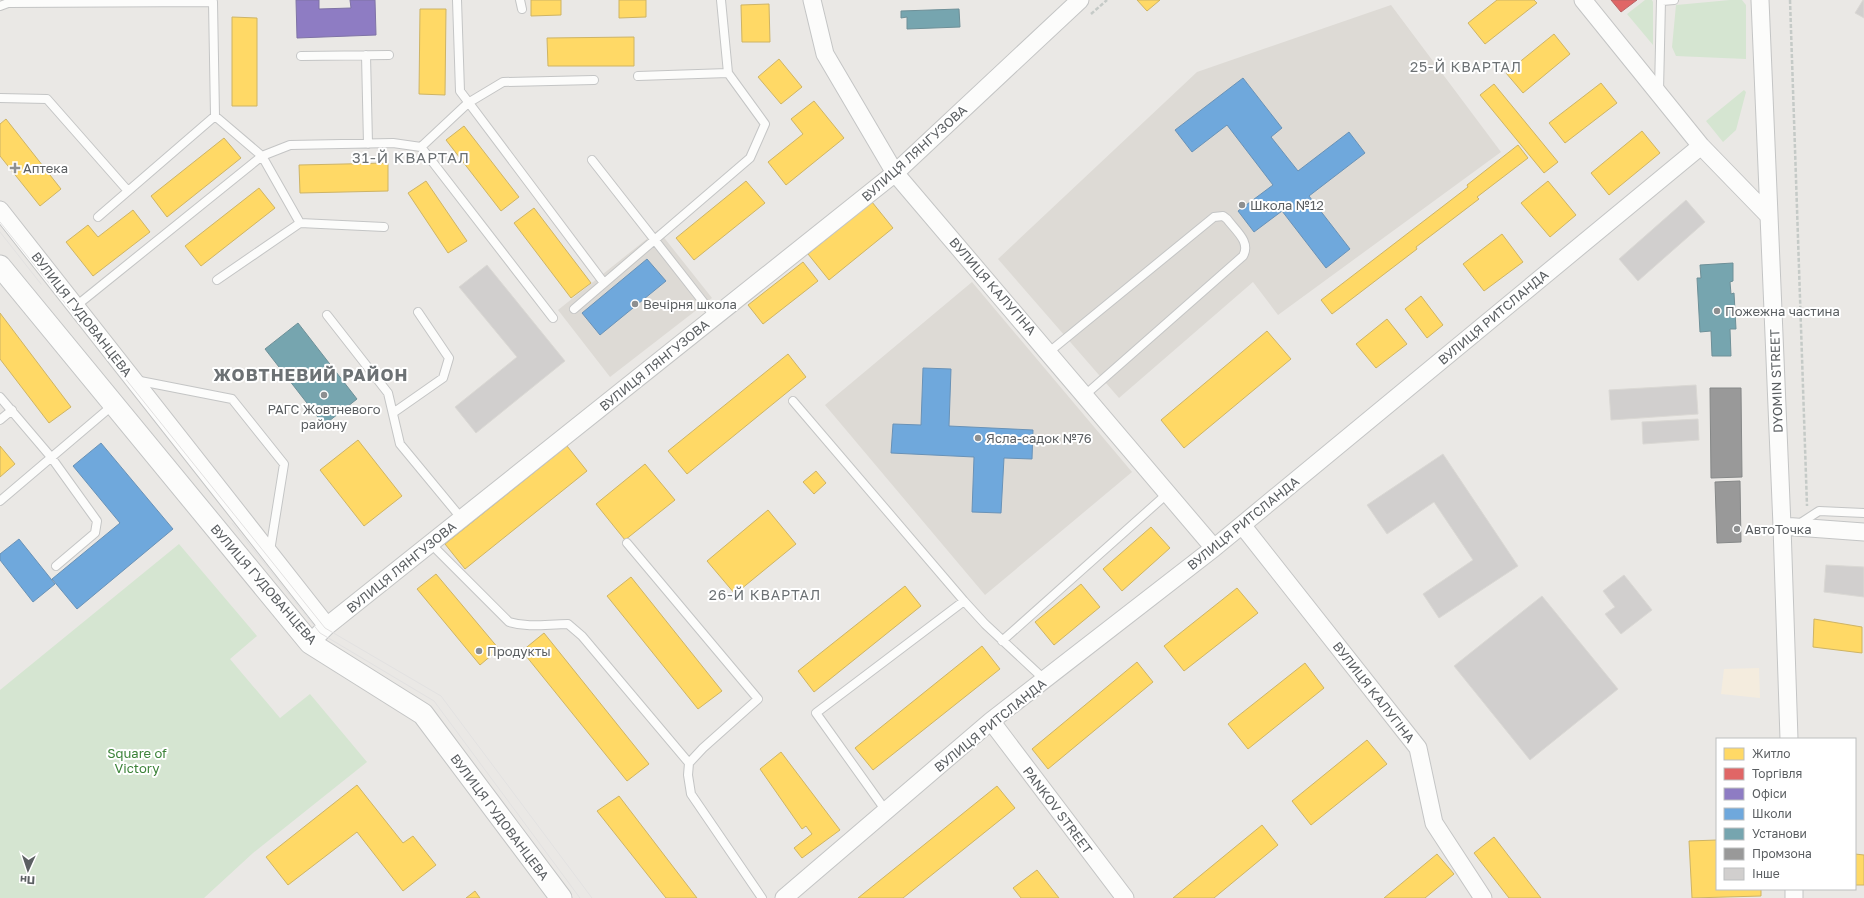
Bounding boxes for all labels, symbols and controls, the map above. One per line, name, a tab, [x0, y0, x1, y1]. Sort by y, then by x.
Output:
district label: 25-Й КВАРТАЛ	[1410, 58, 1522, 75]
street label: ВУЛИЦЯ ЛЯНГУЗОВА	[858, 101, 970, 205]
district label: 31-Й КВАРТАЛ	[352, 148, 470, 166]
place label: Аптека	[23, 160, 68, 176]
marker: Аптека	[10, 163, 20, 173]
place label: Школа №12	[1250, 197, 1324, 213]
marker: Школа №12	[1237, 200, 1247, 210]
street label: ВУЛИЦЯ КАЛУГІНА	[946, 234, 1040, 338]
street label: ВУЛИЦЯ ГУДОВАНЦЕВА	[28, 248, 136, 380]
street label: ВУЛИЦЯ РИТСЛАНДА	[1435, 266, 1552, 368]
place label: Вечірня школа	[643, 296, 737, 312]
marker: Вечірня школа	[630, 299, 640, 309]
place label: Пожежна частина	[1725, 303, 1840, 319]
marker: Пожежна частина	[1712, 306, 1722, 316]
street label: ВУЛИЦЯ ЛЯНГУЗОВА	[596, 316, 712, 414]
street label: DYOMIN STREET	[1766, 329, 1786, 433]
district label: ЖОВТНЕВИЙ РАЙОН	[213, 364, 409, 385]
marker: РАГС Жовтневого району	[319, 390, 329, 400]
place label: РАГС Жовтневого району	[267, 401, 381, 432]
place label: Ясла-садок №76	[986, 430, 1092, 446]
marker: Ясла-садок №76	[973, 433, 983, 443]
street label: ВУЛИЦЯ РИТСЛАНДА	[1184, 473, 1302, 573]
street label: ВУЛИЦЯ ЛЯНГУЗОВА	[343, 518, 459, 616]
street label: ВУЛИЦЯ ГУДОВАНЦЕВА	[207, 521, 321, 648]
place label: АвтоТочка	[1745, 521, 1812, 537]
marker: АвтоТочка	[1732, 524, 1742, 534]
district label: 26-Й КВАРТАЛ	[709, 586, 821, 603]
street label: ВУЛИЦЯ КАЛУГІНА	[1330, 638, 1419, 746]
place label: Продукты	[487, 643, 551, 659]
marker: Продукты	[474, 646, 484, 656]
street label: ВУЛИЦЯ РИТСЛАНДА	[931, 675, 1049, 775]
legend	[1716, 738, 1856, 890]
park label: Square of Victory	[107, 745, 167, 776]
text: Житло	[1752, 746, 1790, 761]
street label: ВУЛИЦЯ ГУДОВАНЦЕВА	[447, 751, 553, 884]
street label: PANKOV STREET	[1020, 763, 1096, 857]
text: Торгівля	[1752, 766, 1802, 781]
text: Офіси	[1752, 786, 1787, 801]
text: Школи	[1752, 806, 1792, 821]
text: Установи	[1752, 826, 1807, 841]
text: Промзона	[1752, 846, 1812, 861]
north arrow	[8, 850, 48, 890]
text: Інше	[1752, 866, 1780, 881]
text: Пн	[19, 874, 35, 887]

